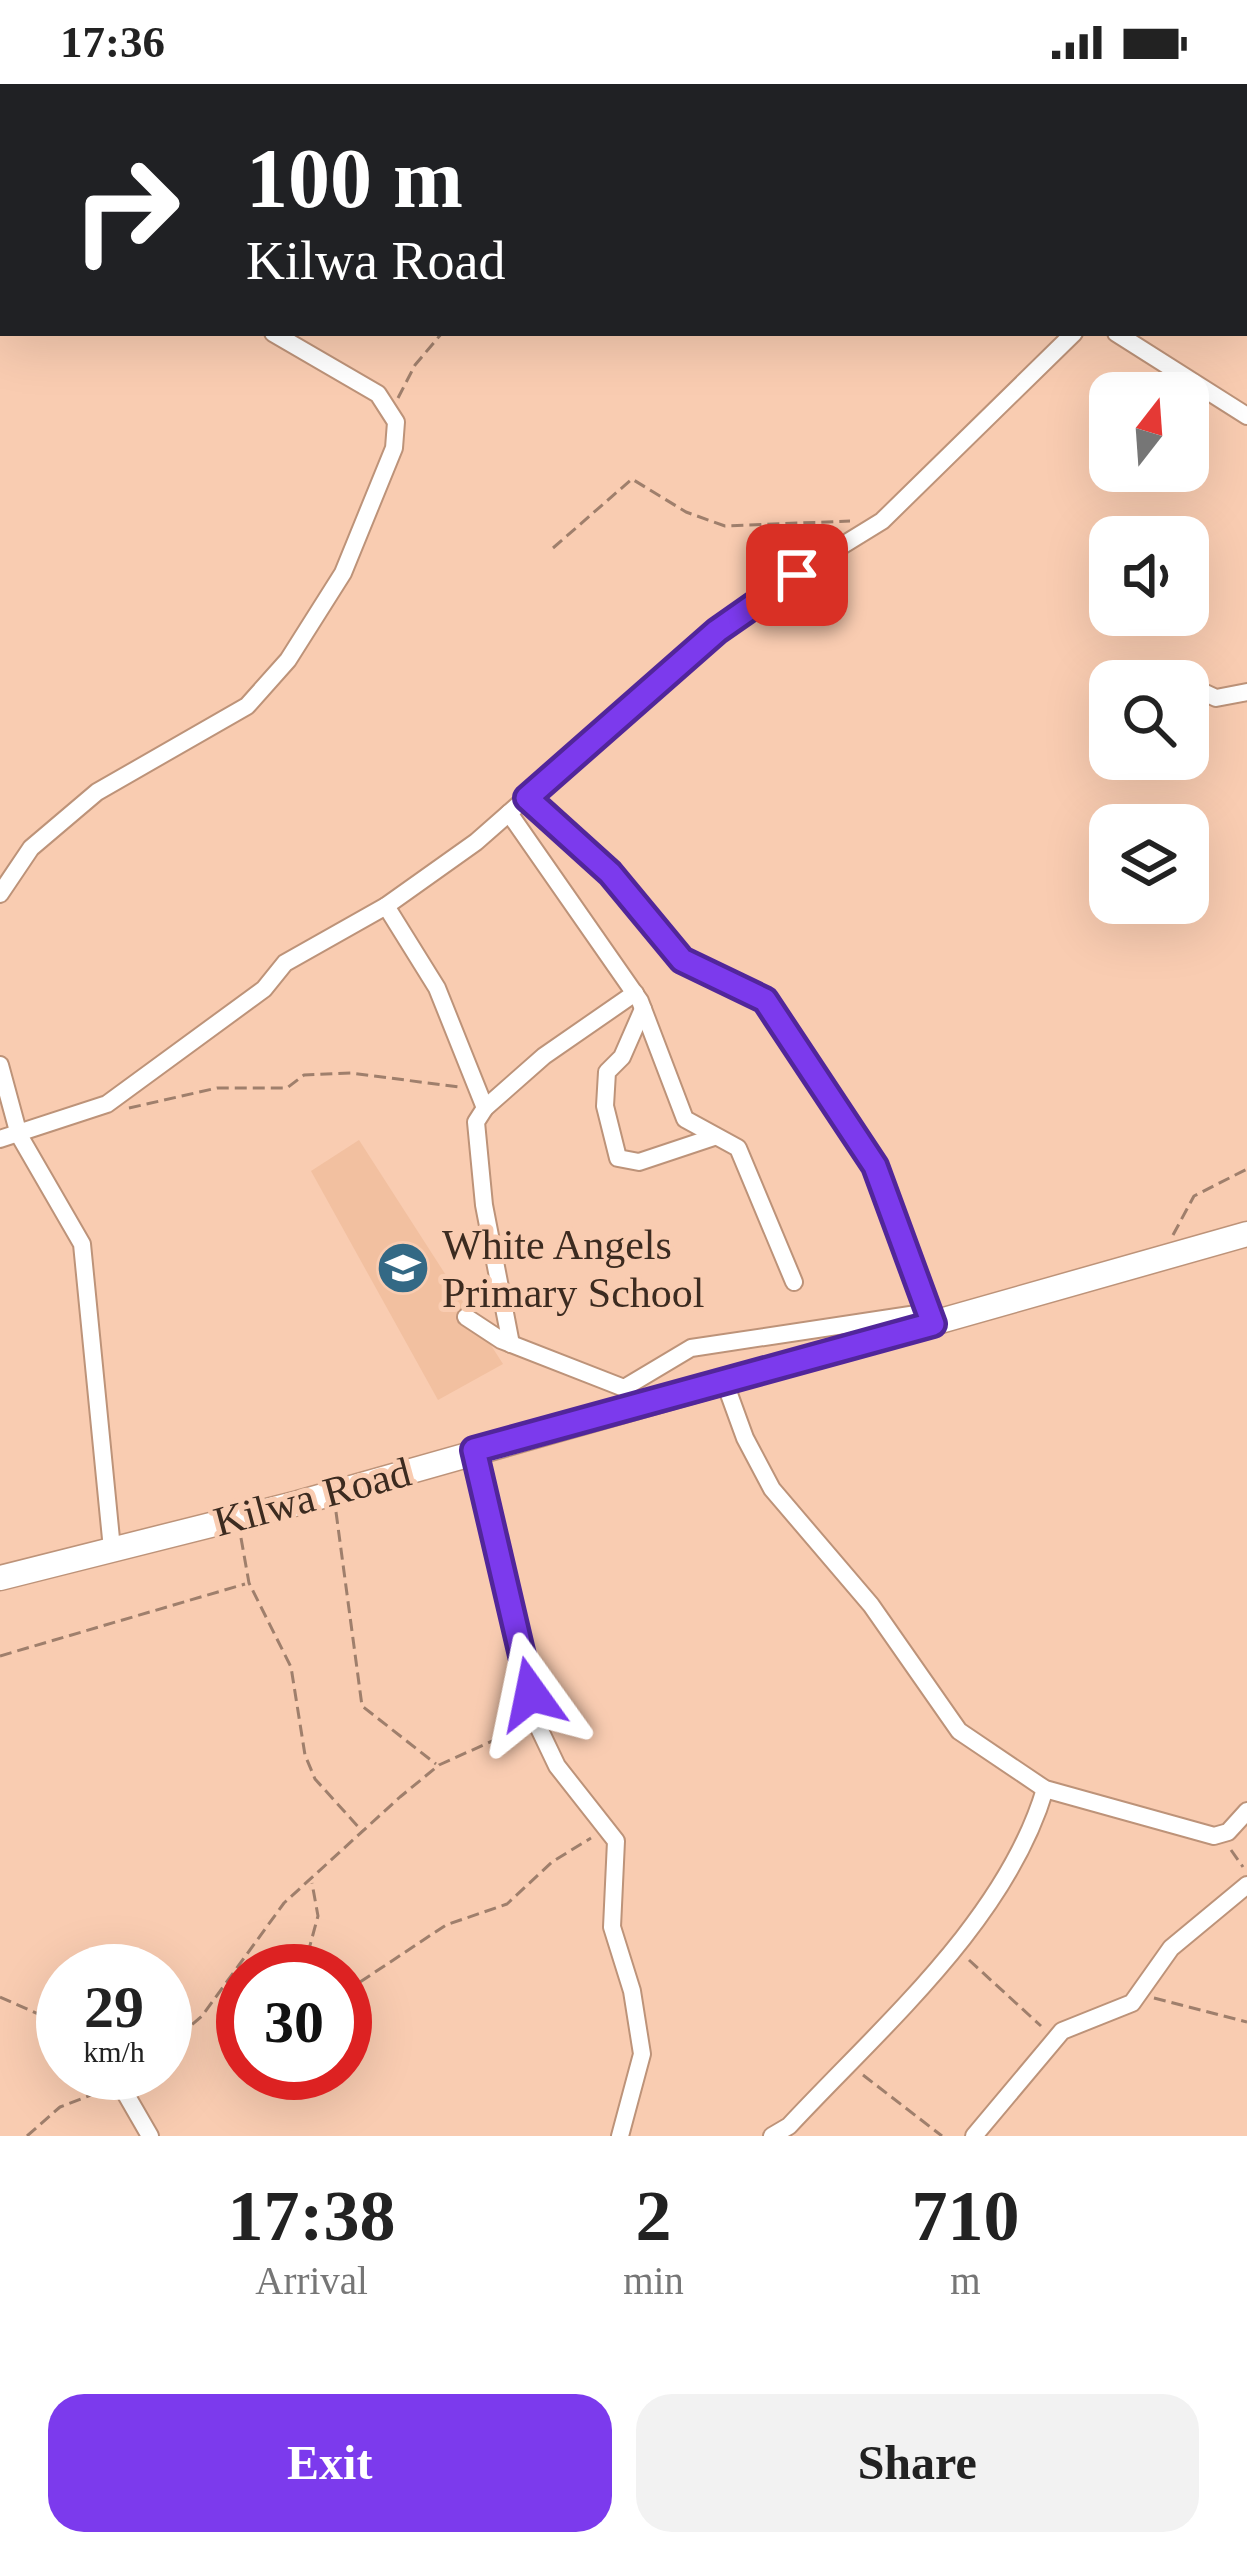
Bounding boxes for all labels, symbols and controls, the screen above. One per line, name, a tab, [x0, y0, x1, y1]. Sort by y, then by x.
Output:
text: 17:36	[60, 17, 165, 67]
icon: right	[48, 132, 204, 288]
text: 100 m	[246, 132, 463, 225]
text: Kilwa Road	[246, 231, 505, 291]
north arrow	[1089, 372, 1209, 492]
map controls	[1089, 372, 1209, 924]
button: sound	[1089, 516, 1209, 636]
pin	[746, 524, 848, 626]
icon: arrive	[764, 542, 830, 608]
button: search	[1089, 660, 1209, 780]
button: layers	[1089, 804, 1209, 924]
place label: White Angels Primary School	[442, 1222, 704, 1316]
school or university icon: White Angels Primary School	[375, 1240, 431, 1296]
street label: Kilwa Road	[209, 1449, 416, 1545]
position arrow	[468, 1631, 594, 1757]
speed limit sign: 30	[216, 1944, 372, 2100]
text: 29	[84, 1974, 144, 2040]
text: km/h	[83, 2035, 145, 2068]
text: 17:38	[228, 2176, 396, 2256]
text: 2	[635, 2176, 671, 2256]
text: 710	[911, 2176, 1019, 2256]
text: Arrival	[255, 2259, 368, 2302]
text: min	[623, 2259, 684, 2302]
text: m	[950, 2259, 981, 2302]
button: Exit	[48, 2394, 612, 2532]
button: Share	[636, 2394, 1199, 2532]

